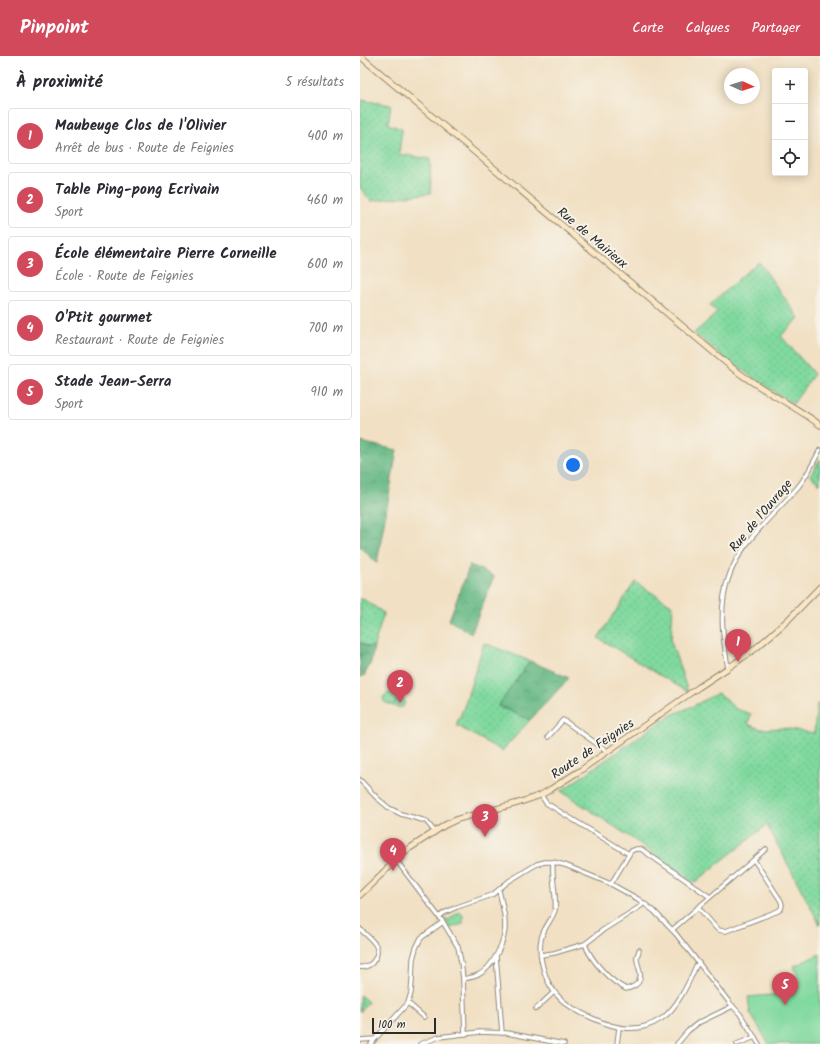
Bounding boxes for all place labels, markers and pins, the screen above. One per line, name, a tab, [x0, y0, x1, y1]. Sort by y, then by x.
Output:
pin: 1	[725, 629, 751, 662]
pin: 2	[387, 670, 413, 703]
pin: 3	[472, 804, 498, 837]
pin: 4	[380, 838, 406, 871]
pin: 5	[772, 972, 798, 1005]

